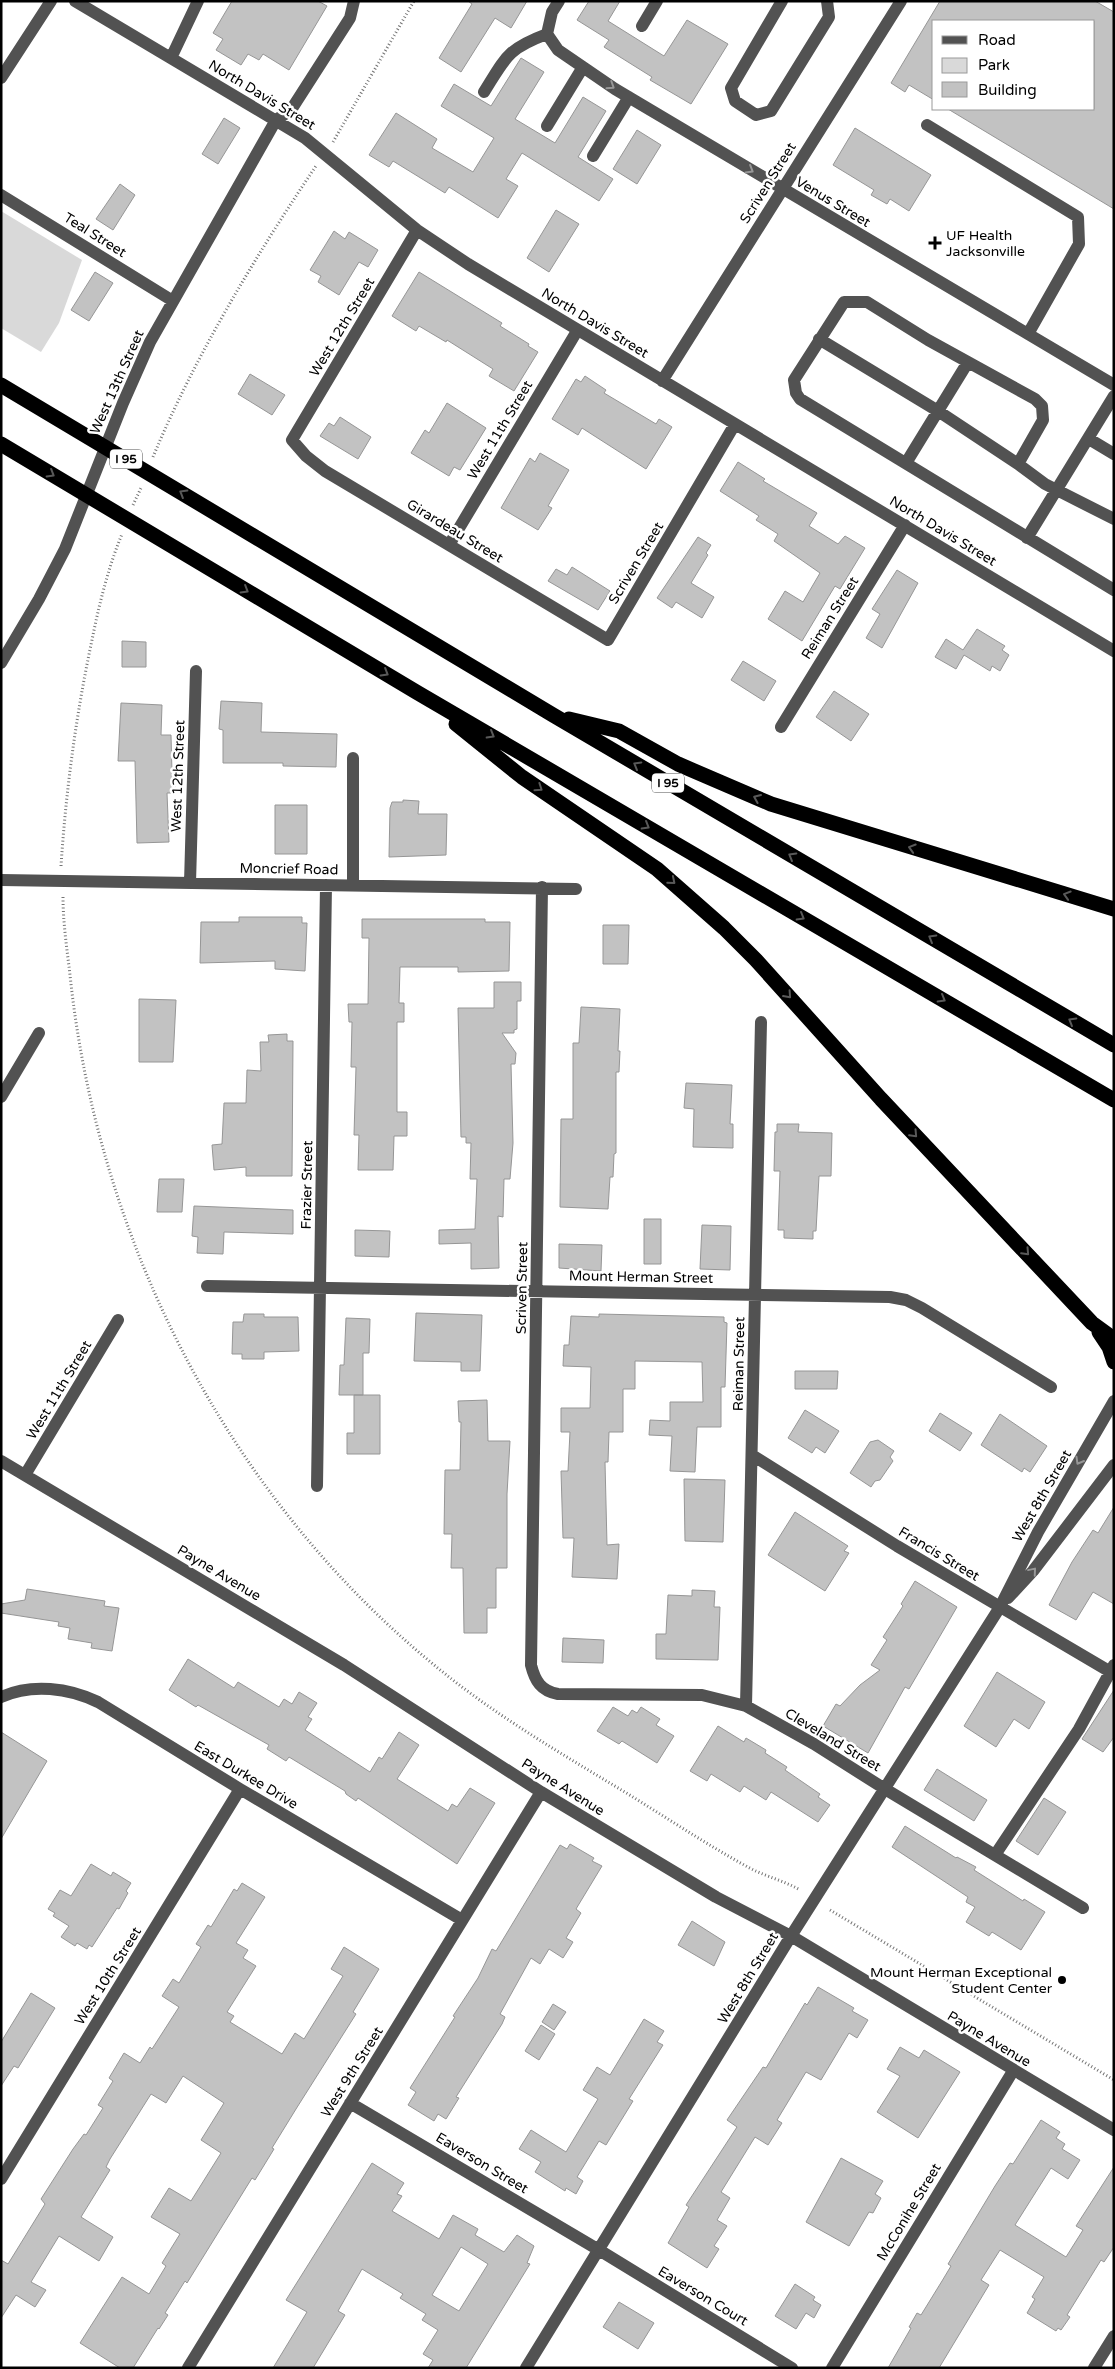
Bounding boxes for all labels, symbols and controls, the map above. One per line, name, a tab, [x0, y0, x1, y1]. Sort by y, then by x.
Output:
legend	[932, 20, 1095, 110]
text: Road	[978, 31, 1016, 49]
street label: North Davis Street	[205, 56, 319, 134]
text: Park	[978, 56, 1010, 74]
one-way arrow	[605, 80, 614, 89]
text: Building	[978, 81, 1037, 99]
street label: Scriven Street	[736, 139, 800, 227]
one-way arrow	[744, 164, 753, 174]
street label: Venus Street	[793, 173, 874, 231]
street label: Teal Street	[61, 209, 130, 261]
place label: UF Health Jacksonville	[946, 227, 1025, 260]
marker: UF Health Jacksonville	[928, 236, 942, 250]
street label: West 12th Street	[306, 274, 379, 379]
street label: North Davis Street	[538, 284, 652, 362]
street label: West 13th Street	[86, 327, 148, 437]
street label: West 11th Street	[464, 377, 537, 482]
road number: I 95	[110, 449, 142, 468]
one-way arrow	[46, 468, 55, 478]
one-way arrow	[179, 489, 188, 499]
street label: North Davis Street	[886, 492, 1000, 570]
street label: Girardeau Street	[404, 496, 507, 567]
street label: Scriven Street	[605, 518, 667, 607]
street label: Reiman Street	[798, 573, 863, 662]
one-way arrow	[240, 584, 249, 594]
one-way arrow	[380, 667, 389, 677]
street label: West 12th Street	[168, 719, 188, 832]
one-way arrow	[485, 729, 494, 739]
one-way arrow	[633, 761, 642, 771]
road number: I 95	[652, 774, 684, 792]
one-way arrow	[533, 782, 542, 791]
one-way arrow	[753, 794, 762, 804]
one-way arrow	[640, 820, 649, 830]
one-way arrow	[908, 844, 916, 854]
one-way arrow	[788, 852, 797, 862]
street label: Moncrief Road	[239, 860, 339, 878]
one-way arrow	[666, 876, 675, 885]
one-way arrow	[1063, 891, 1072, 901]
one-way arrow	[796, 910, 805, 920]
one-way arrow	[928, 935, 937, 945]
one-way arrow	[782, 989, 791, 998]
one-way arrow	[936, 992, 945, 1002]
one-way arrow	[1068, 1017, 1077, 1027]
one-way arrow	[908, 1129, 917, 1138]
street label: Frazier Street	[298, 1140, 316, 1230]
street label: Scriven Street	[513, 1241, 531, 1334]
one-way arrow	[1020, 1247, 1029, 1256]
street label: Mount Herman Street	[569, 1267, 714, 1287]
street label: Reiman Street	[730, 1316, 748, 1411]
street label: West 11th Street	[23, 1337, 96, 1442]
street label: West 8th Street	[1009, 1446, 1076, 1545]
one-way arrow	[1076, 1455, 1086, 1464]
street label: Francis Street	[896, 1523, 983, 1585]
street label: Payne Avenue	[174, 1541, 264, 1605]
one-way arrow	[1027, 1567, 1036, 1576]
street label: Cleveland Street	[782, 1705, 885, 1776]
street label: East Durkee Drive	[191, 1737, 301, 1813]
street label: Payne Avenue	[518, 1755, 608, 1819]
street label: West 10th Street	[71, 1923, 145, 2028]
street label: West 8th Street	[714, 1929, 782, 2027]
place label: Mount Herman Exceptional Student Center	[870, 1964, 1053, 1997]
marker: Mount Herman Exceptional Student Center	[1056, 1974, 1068, 1986]
street label: Payne Avenue	[944, 2007, 1034, 2071]
street label: West 9th Street	[317, 2023, 387, 2120]
street label: Eaverson Street	[433, 2129, 532, 2198]
street label: McConihe Street	[873, 2160, 945, 2264]
street label: Eaverson Court	[655, 2262, 752, 2330]

